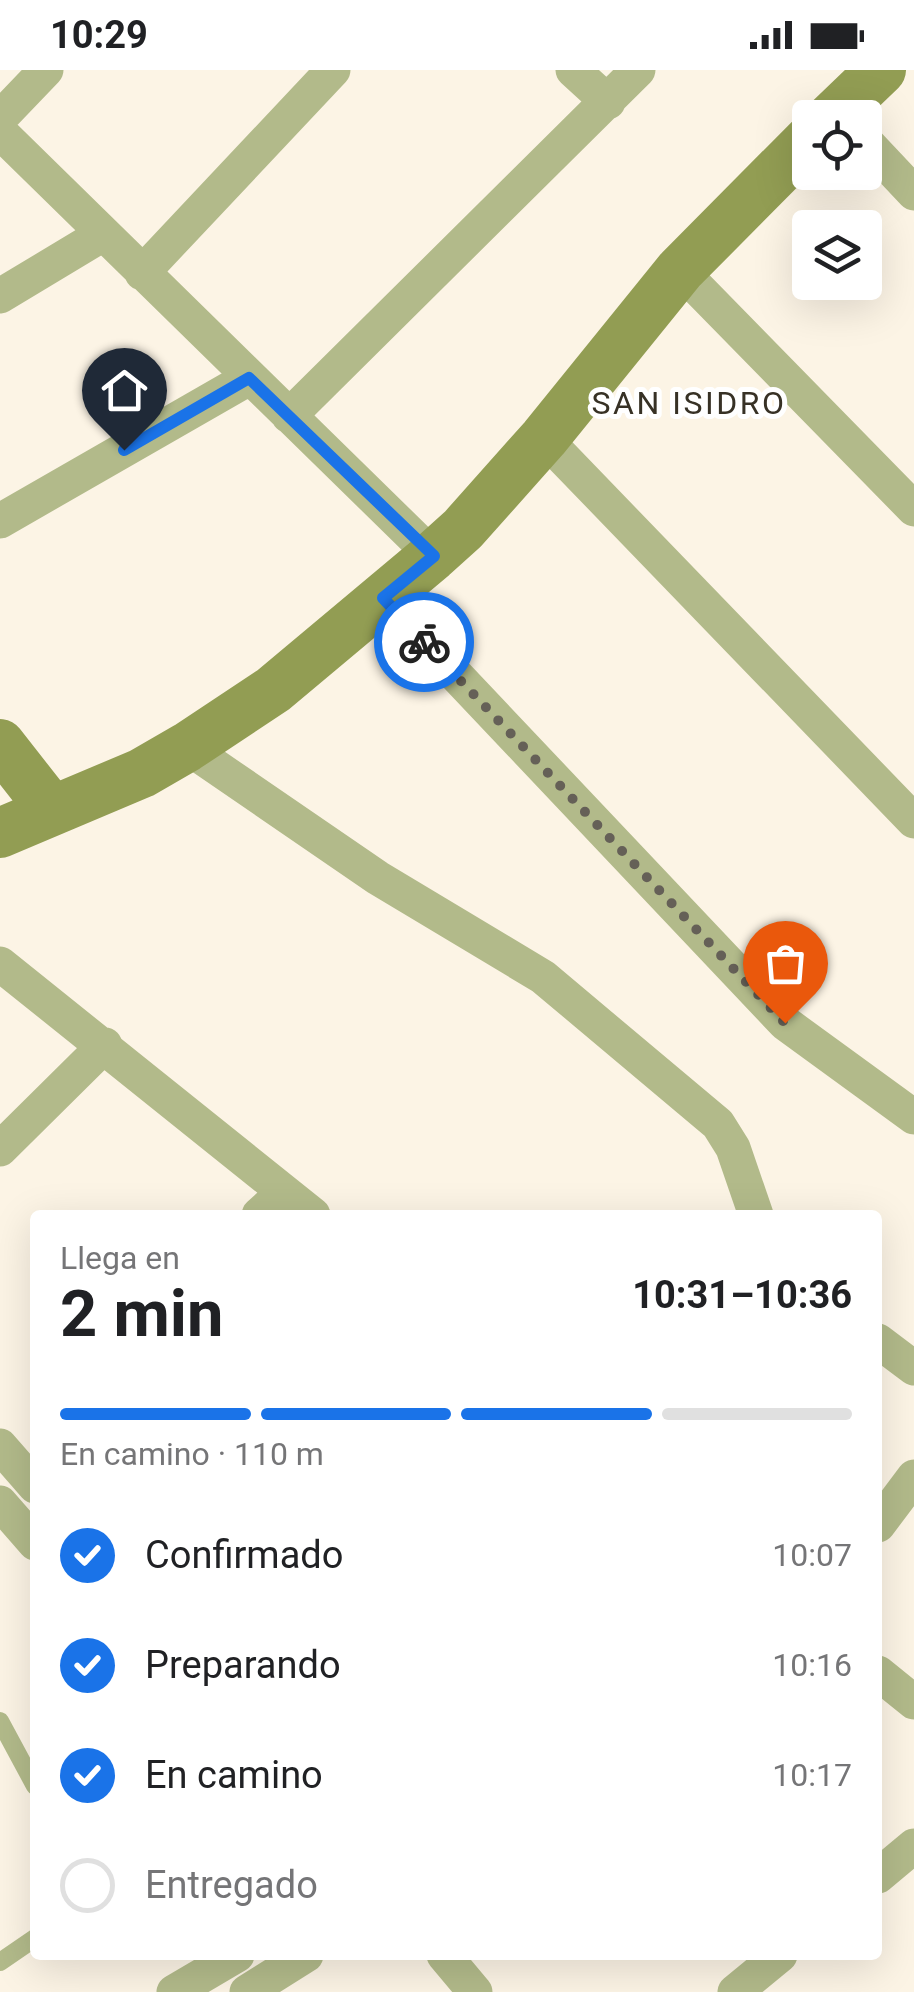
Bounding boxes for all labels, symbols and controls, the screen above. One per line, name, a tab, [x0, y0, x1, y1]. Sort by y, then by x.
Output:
text: 10:29	[50, 13, 148, 57]
map controls	[792, 100, 882, 300]
button: locate	[792, 100, 882, 190]
button: layers	[792, 210, 882, 300]
pin	[82, 348, 167, 451]
icon: home	[97, 363, 152, 418]
district label: SAN ISIDRO	[592, 384, 786, 422]
courier	[374, 592, 474, 692]
icon: bike	[397, 615, 452, 670]
pin	[743, 921, 828, 1024]
icon: bag	[758, 936, 813, 991]
text: Llega en	[60, 1239, 180, 1277]
text: 10:31–10:36	[632, 1273, 852, 1317]
text: 2 min	[60, 1276, 223, 1352]
text: En camino · 110 m	[60, 1435, 324, 1473]
icon: check	[60, 1528, 115, 1583]
text: Confirmado	[145, 1533, 343, 1577]
text: 10:07	[772, 1536, 852, 1574]
icon: check	[60, 1638, 115, 1693]
text: Preparando	[145, 1643, 341, 1687]
text: 10:16	[772, 1646, 852, 1684]
icon: check	[60, 1748, 115, 1803]
text: En camino	[145, 1753, 323, 1797]
text: 10:17	[772, 1756, 852, 1794]
text: Entregado	[145, 1863, 318, 1907]

